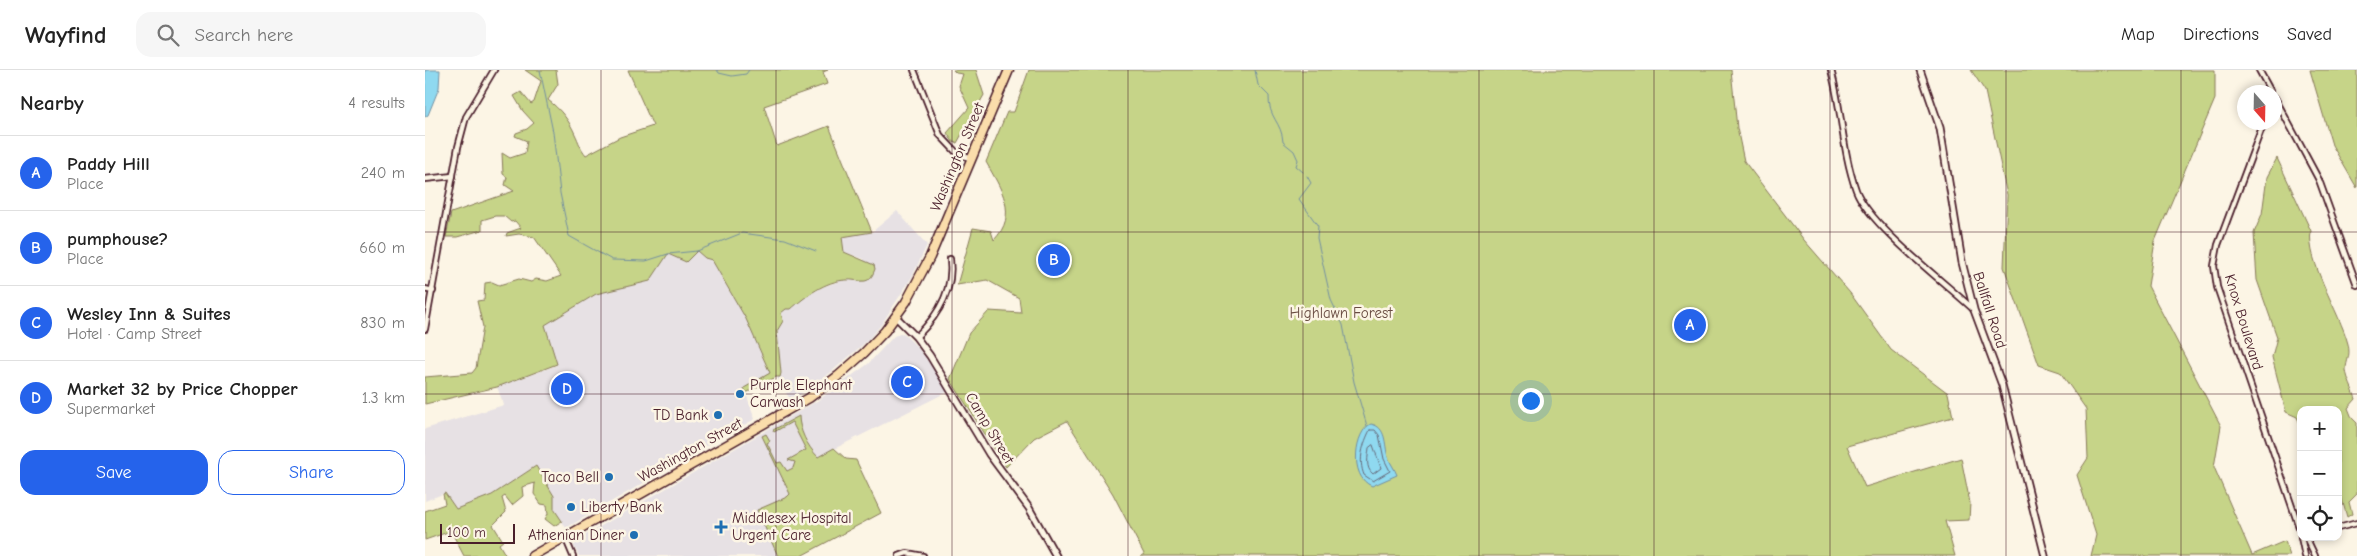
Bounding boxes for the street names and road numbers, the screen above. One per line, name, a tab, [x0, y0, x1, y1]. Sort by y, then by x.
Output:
street label: Washington Street	[926, 99, 988, 214]
street label: Ballfall Road	[1969, 270, 2011, 350]
street label: Knox Boulevard	[2221, 272, 2267, 372]
street label: Camp Street	[962, 389, 1019, 467]
street label: Washington Street	[635, 414, 746, 486]

